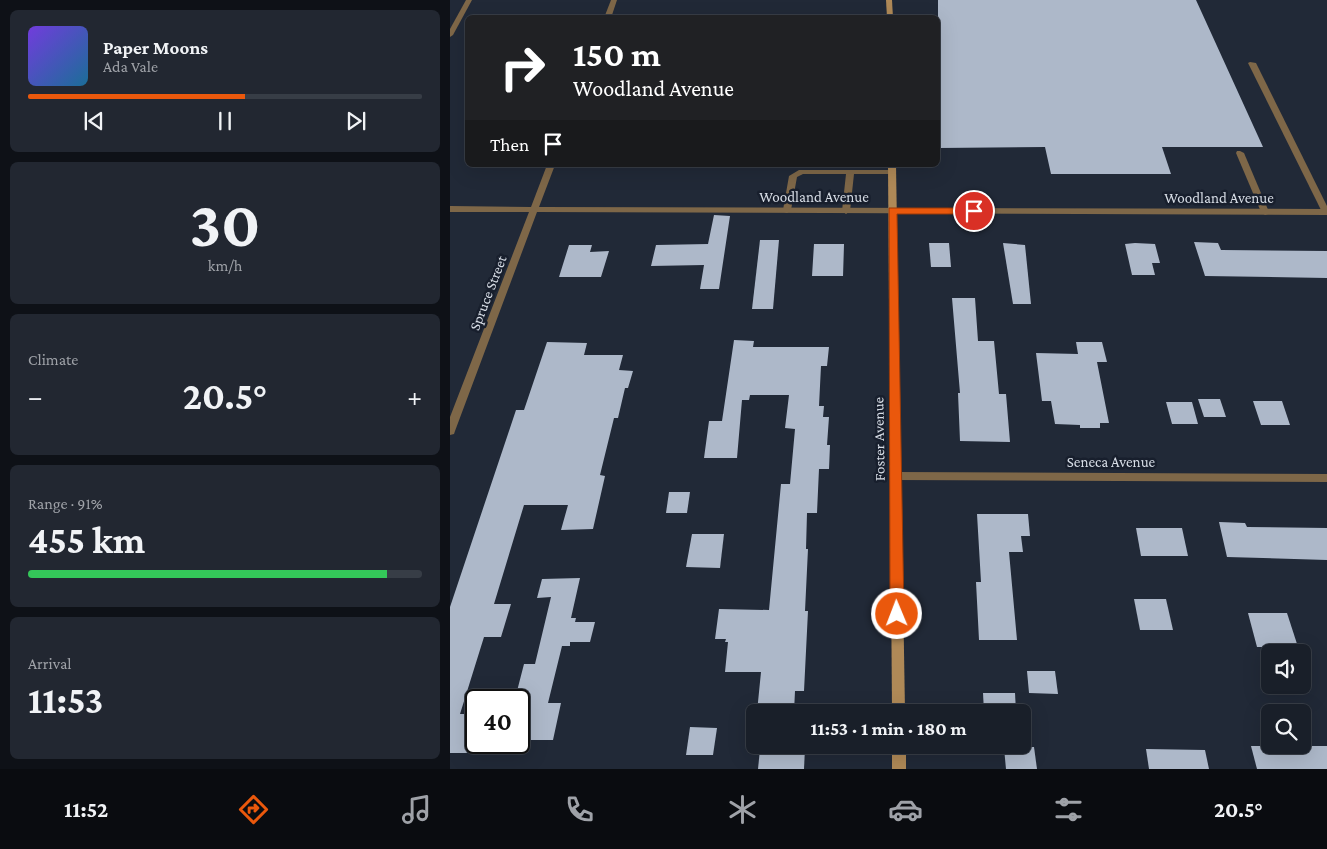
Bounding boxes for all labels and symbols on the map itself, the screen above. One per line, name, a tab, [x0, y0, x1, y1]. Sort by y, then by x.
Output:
street label: Woodland Avenue	[759, 189, 869, 205]
pin	[953, 190, 995, 232]
street label: Woodland Avenue	[1164, 190, 1274, 206]
street label: Spruce Street	[466, 252, 511, 333]
street label: Foster Avenue	[870, 396, 888, 481]
street label: Seneca Avenue	[1067, 454, 1156, 470]
position arrow	[870, 587, 922, 639]
speed limit sign: 40	[465, 689, 530, 754]

